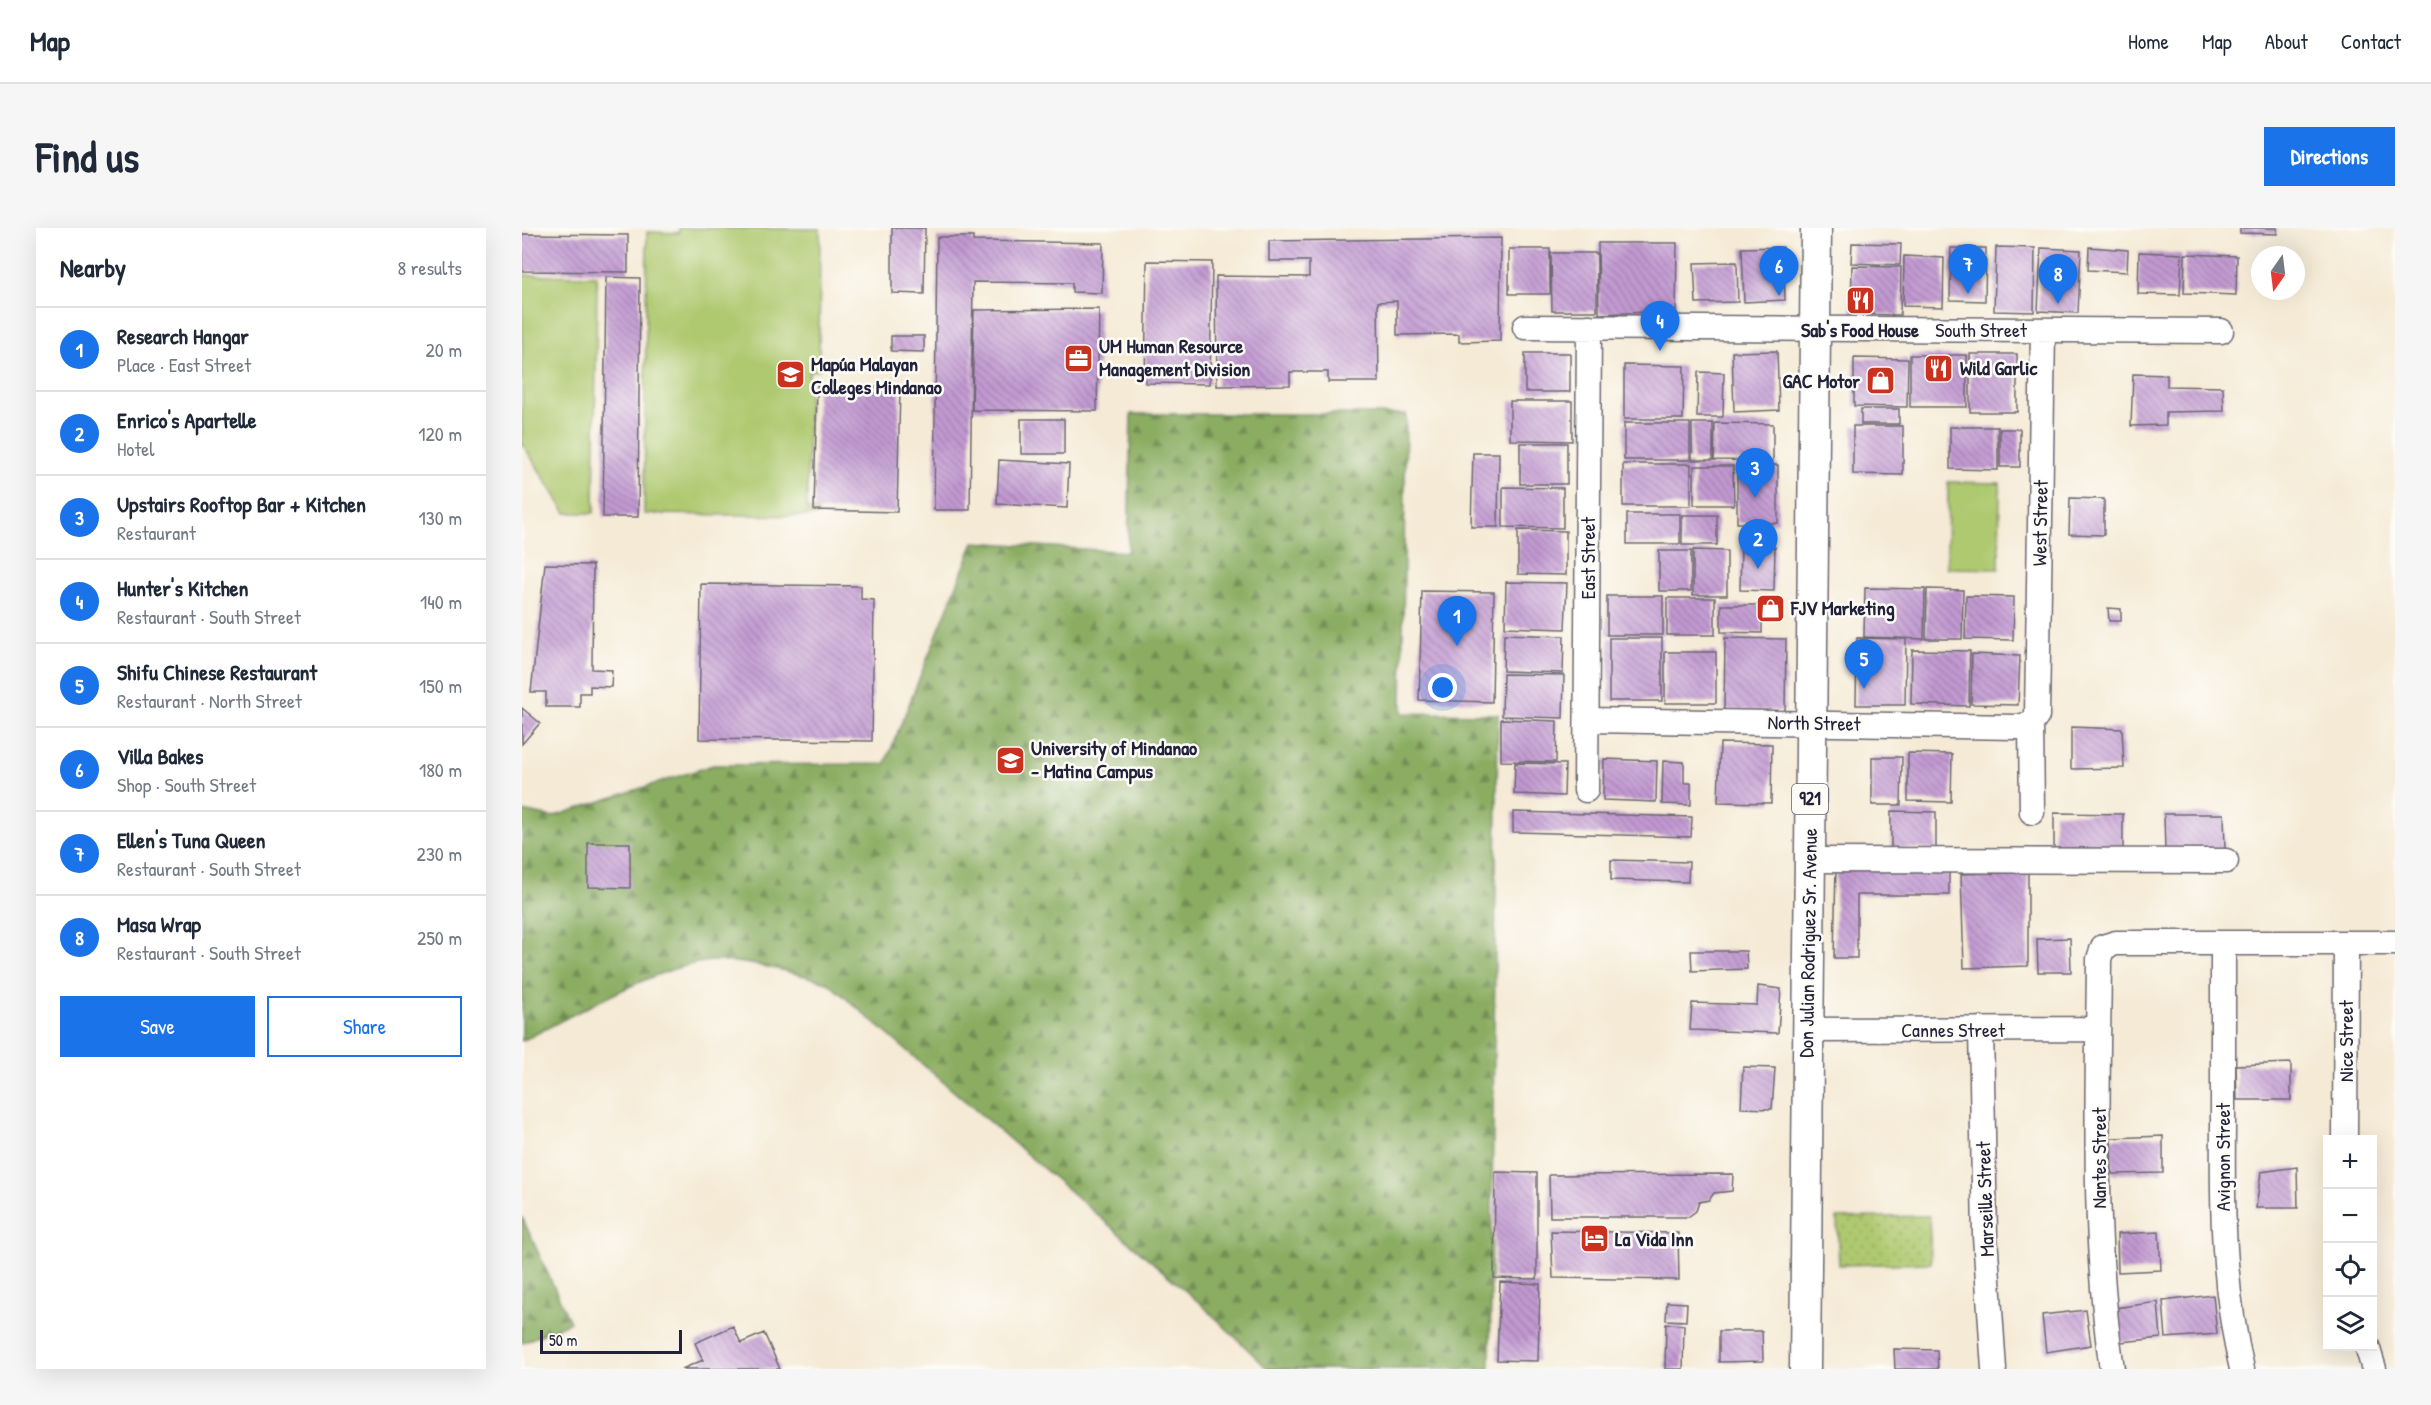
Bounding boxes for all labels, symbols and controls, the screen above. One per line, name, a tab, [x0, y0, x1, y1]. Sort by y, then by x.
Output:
text: Map	[30, 22, 70, 60]
text: Home	[2128, 27, 2169, 56]
text: Map	[2202, 27, 2232, 56]
text: About	[2265, 27, 2308, 56]
text: Contact	[2341, 27, 2401, 56]
button: Directions	[2264, 127, 2395, 186]
text: Find us	[36, 128, 139, 185]
pin: 7	[1948, 244, 1988, 294]
north arrow	[2251, 246, 2305, 300]
pin: 6	[1760, 247, 1798, 296]
text: Nearby	[60, 250, 126, 285]
text: 8 results	[397, 254, 462, 281]
pin: 8	[2038, 254, 2078, 304]
restaurant icon: Sab's Food House	[1844, 284, 1876, 316]
pin: 4	[1640, 302, 1680, 351]
place label: Sab's Food House	[1801, 316, 1919, 343]
street label: South Street	[1935, 316, 2028, 343]
text: Research Hangar	[117, 321, 249, 351]
place label: UM Human Resource Management Division	[1099, 332, 1250, 383]
text: 1	[76, 336, 83, 363]
text: 20 m	[425, 336, 462, 363]
office icon: UM Human Resource Management Division	[1062, 342, 1094, 374]
place label: Mapúa Malayan Colleges Mindanao	[811, 350, 942, 401]
text: Place · East Street	[117, 351, 251, 378]
restaurant icon: Wild Garlic	[1923, 352, 1955, 384]
place label: Wild Garlic	[1960, 354, 2038, 381]
school or university icon: Mapúa Malayan Colleges Mindanao	[774, 359, 806, 391]
shop icon: GAC Motor	[1865, 365, 1897, 397]
place label: GAC Motor	[1782, 367, 1860, 394]
text: Enrico's Apartelle	[117, 405, 256, 435]
text: 2	[75, 420, 84, 447]
text: 120 m	[418, 420, 462, 447]
text: Hotel	[117, 435, 155, 462]
pin: 3	[1736, 448, 1774, 498]
street label: West Street	[2025, 479, 2054, 566]
text: Upstairs Rooftop Bar + Kitchen	[117, 489, 366, 519]
text: 3	[75, 504, 84, 531]
text: 130 m	[419, 504, 462, 531]
street label: East Street	[1574, 516, 1601, 599]
text: Restaurant	[117, 519, 196, 546]
pin: 2	[1738, 520, 1778, 569]
text: Hunter's Kitchen	[117, 573, 248, 603]
text: 4	[76, 588, 83, 615]
text: 140 m	[420, 588, 462, 615]
shop icon: FJV Marketing	[1754, 592, 1786, 624]
place label: FJV Marketing	[1790, 594, 1895, 622]
pin: 1	[1438, 596, 1476, 646]
text: Restaurant · South Street	[117, 603, 301, 630]
pin: 5	[1844, 640, 1884, 689]
text: Shifu Chinese Restaurant	[117, 657, 317, 687]
text: 5	[75, 672, 84, 699]
text: 150 m	[419, 672, 462, 699]
your location	[1428, 673, 1457, 702]
text: Restaurant · North Street	[117, 687, 302, 714]
street label: North Street	[1767, 708, 1862, 737]
place label: University of Mindanao - Matina Campus	[1031, 734, 1197, 785]
text: Villa Bakes	[117, 741, 204, 771]
school or university icon: University of Mindanao - Matina Campus	[994, 744, 1026, 776]
text: 6	[76, 756, 83, 783]
text: 180 m	[419, 756, 462, 783]
text: Shop · South Street	[117, 771, 256, 798]
road number: 921	[1792, 784, 1828, 814]
text: Ellen's Tuna Queen	[117, 825, 265, 855]
street label: Don Julian Rodriguez Sr. Avenue	[1792, 828, 1823, 1058]
text: 7	[75, 840, 84, 867]
text: 230 m	[417, 840, 462, 867]
text: Restaurant · South Street	[117, 855, 301, 882]
text: Masa Wrap	[117, 909, 201, 939]
text: 8	[75, 924, 84, 951]
text: 250 m	[417, 924, 462, 951]
text: Restaurant · South Street	[117, 939, 301, 966]
button: Save	[60, 996, 255, 1057]
button: Share	[267, 996, 462, 1057]
street label: Nice Street	[2332, 999, 2359, 1082]
street label: Cannes Street	[1901, 1016, 2006, 1043]
street label: Avignon Street	[2209, 1102, 2236, 1211]
street label: Nantes Street	[2085, 1106, 2112, 1209]
map controls	[2323, 1135, 2377, 1351]
button: +	[2323, 1135, 2377, 1189]
street label: Marseille Street	[1969, 1140, 2000, 1257]
button: −	[2323, 1189, 2377, 1243]
hotel icon: La Vida Inn	[1578, 1223, 1610, 1255]
place label: La Vida Inn	[1615, 1225, 1694, 1252]
button: locate	[2323, 1243, 2377, 1297]
button: layers	[2323, 1297, 2377, 1351]
scale bar	[540, 1327, 682, 1354]
text: 50 m	[549, 1329, 578, 1351]

